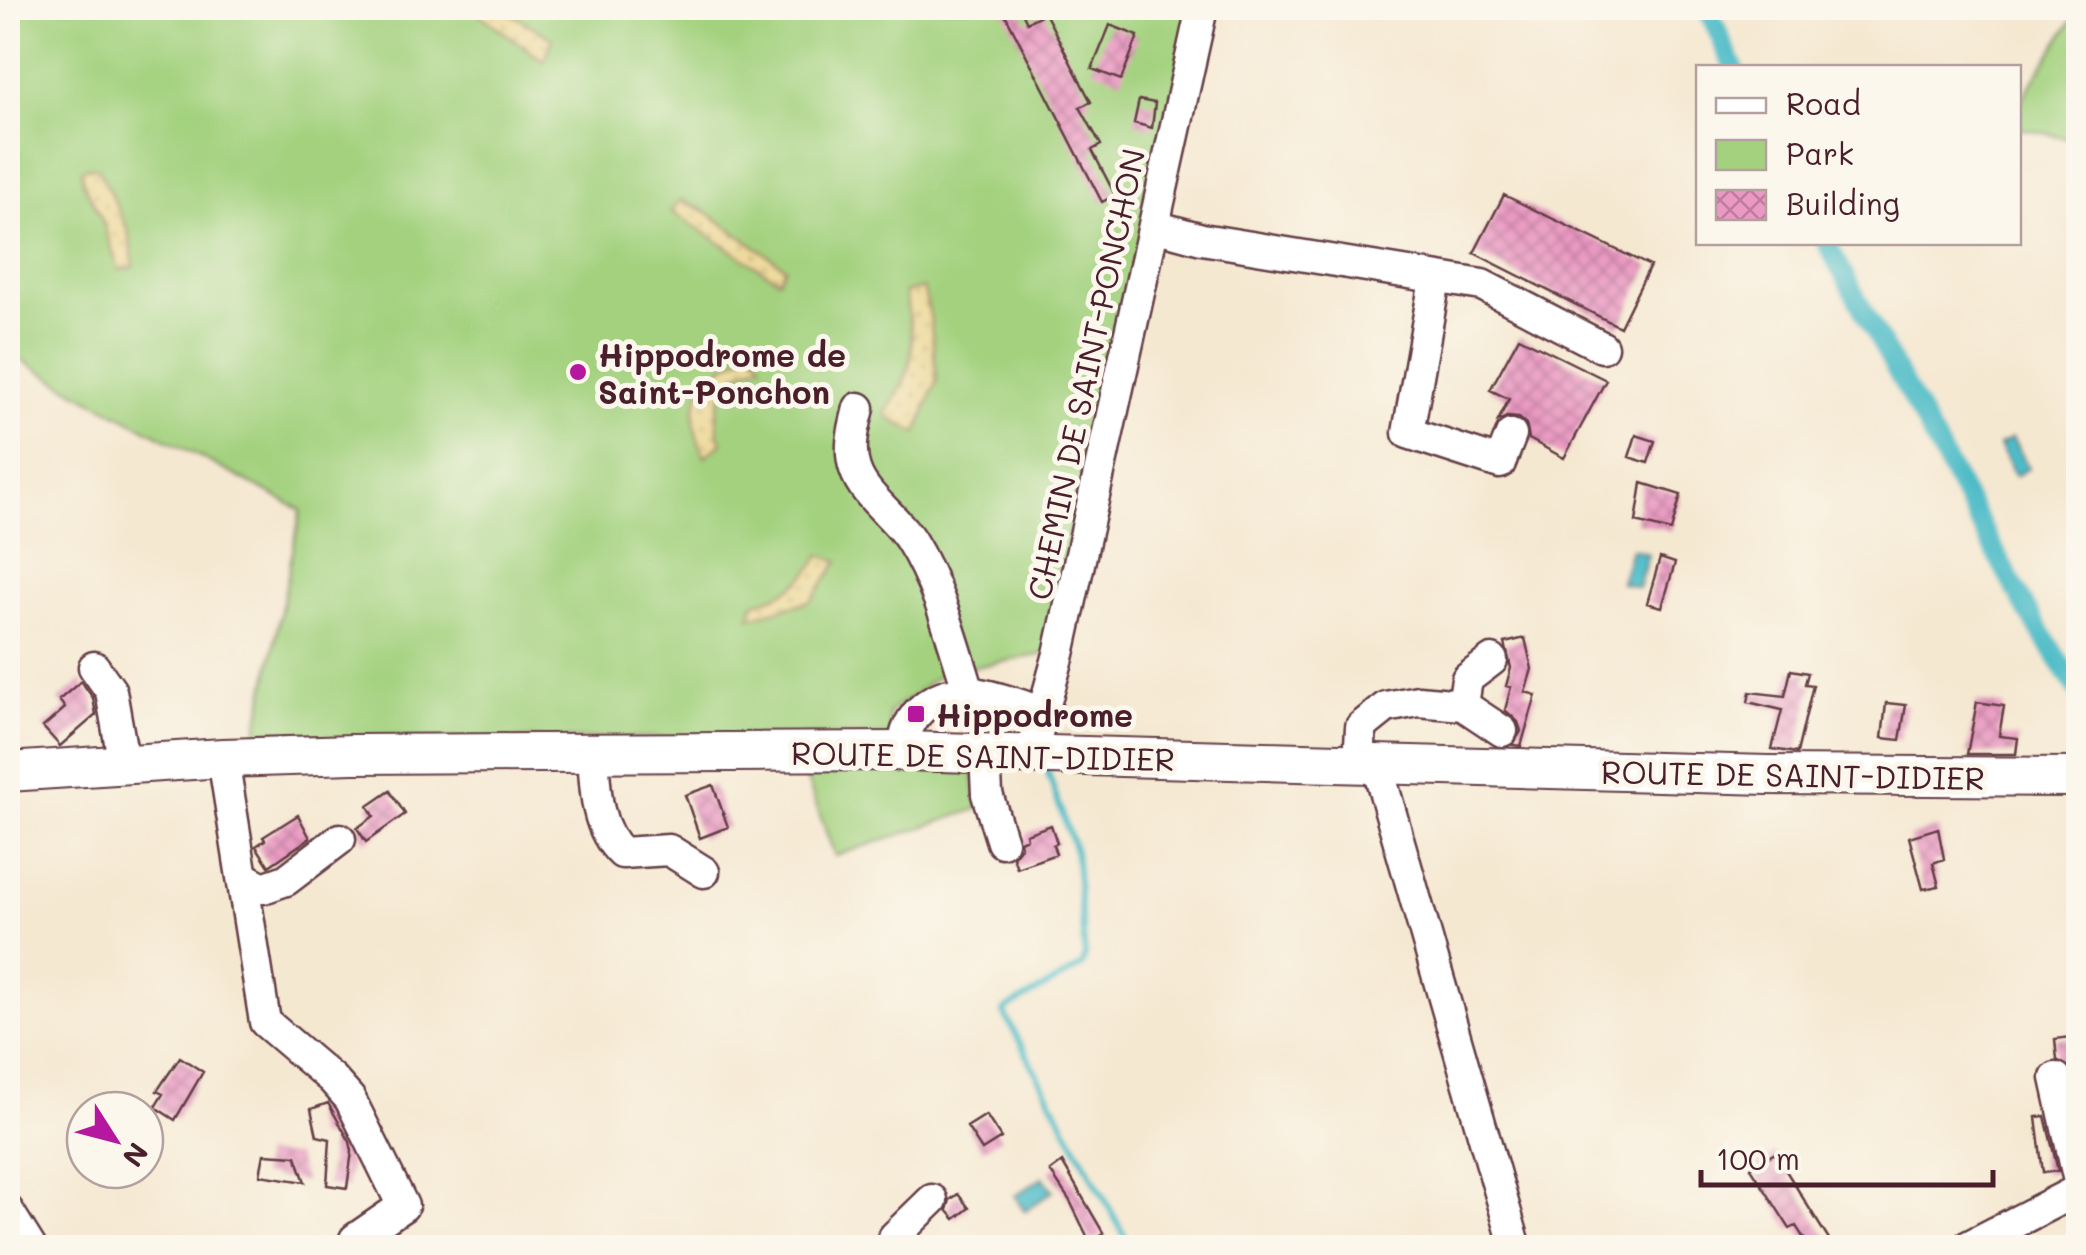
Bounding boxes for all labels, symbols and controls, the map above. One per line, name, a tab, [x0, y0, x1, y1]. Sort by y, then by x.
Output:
legend	[1696, 65, 2021, 245]
text: Road	[1786, 83, 1861, 123]
text: Park	[1786, 133, 1854, 173]
street label: CHEMIN DE SAINT-PONCHON	[1017, 145, 1153, 603]
text: Building	[1786, 183, 1900, 223]
place label: Hippodrome de Saint-Ponchon	[598, 333, 846, 412]
marker: Hippodrome de Saint-Ponchon	[567, 361, 589, 383]
place label: Hippodrome	[936, 693, 1133, 735]
marker: Hippodrome	[905, 703, 927, 725]
street label: ROUTE DE SAINT-DIDIER	[791, 731, 1175, 779]
street label: ROUTE DE SAINT-DIDIER	[1601, 750, 1985, 798]
north arrow	[65, 1090, 165, 1190]
scale bar	[1701, 1125, 1994, 1187]
text: N	[115, 1136, 157, 1174]
text: 100 m	[1716, 1138, 1800, 1178]

